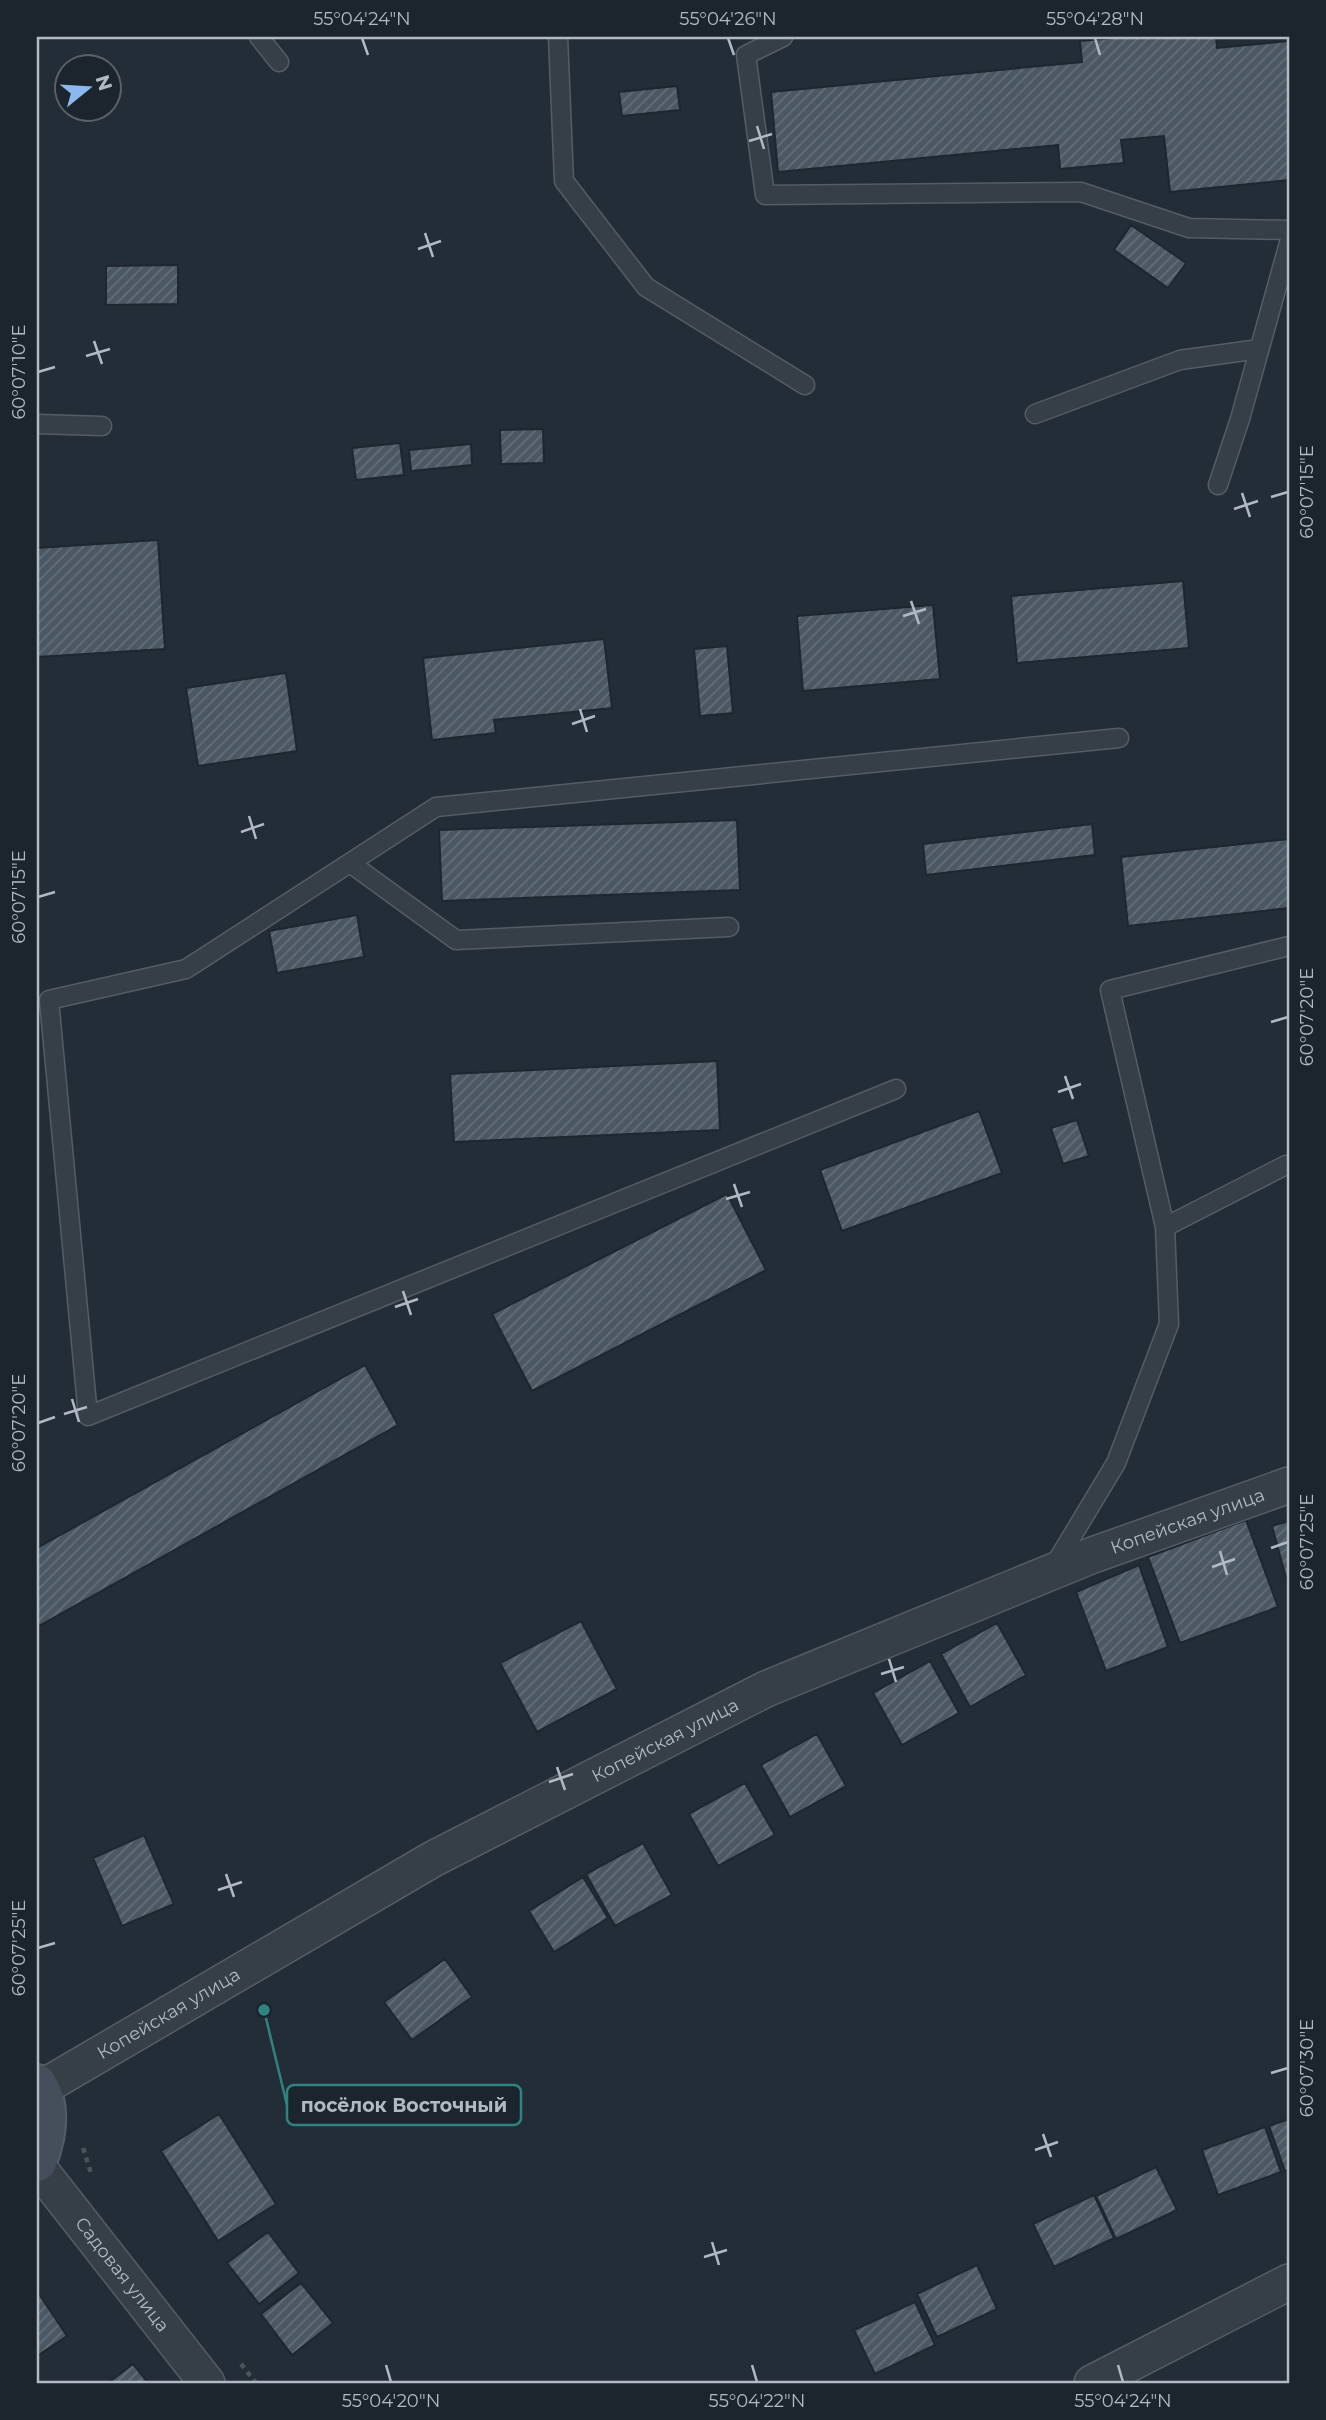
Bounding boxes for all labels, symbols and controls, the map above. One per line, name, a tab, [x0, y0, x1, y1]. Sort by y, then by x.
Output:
text: 55°04'24"N	[313, 8, 411, 30]
text: 55°04'26"N	[679, 8, 777, 30]
text: 55°04'28"N	[1046, 8, 1144, 30]
north arrow	[52, 52, 122, 122]
text: N	[90, 72, 117, 94]
text: 60°07'10"E	[8, 324, 30, 420]
text: 60°07'15"E	[1296, 445, 1318, 539]
text: 60°07'15"E	[8, 850, 30, 944]
text: 60°07'20"E	[1296, 968, 1318, 1066]
text: 60°07'20"E	[8, 1374, 30, 1472]
street label: Копейская улица	[1108, 1484, 1268, 1559]
text: 60°07'25"E	[1296, 1494, 1318, 1590]
street label: Копейская улица	[588, 1694, 742, 1787]
text: 60°07'25"E	[8, 1900, 30, 1996]
street label: Копейская улица	[93, 1963, 244, 2064]
text: 60°07'30"E	[1296, 2019, 1318, 2117]
callout: посёлок Восточный	[287, 2085, 521, 2125]
text: посёлок Восточный	[301, 2094, 507, 2117]
street label: Садовая улица	[70, 2213, 174, 2336]
text: 55°04'20"N	[342, 2390, 440, 2412]
text: 55°04'22"N	[709, 2390, 805, 2412]
text: 55°04'24"N	[1074, 2390, 1172, 2412]

